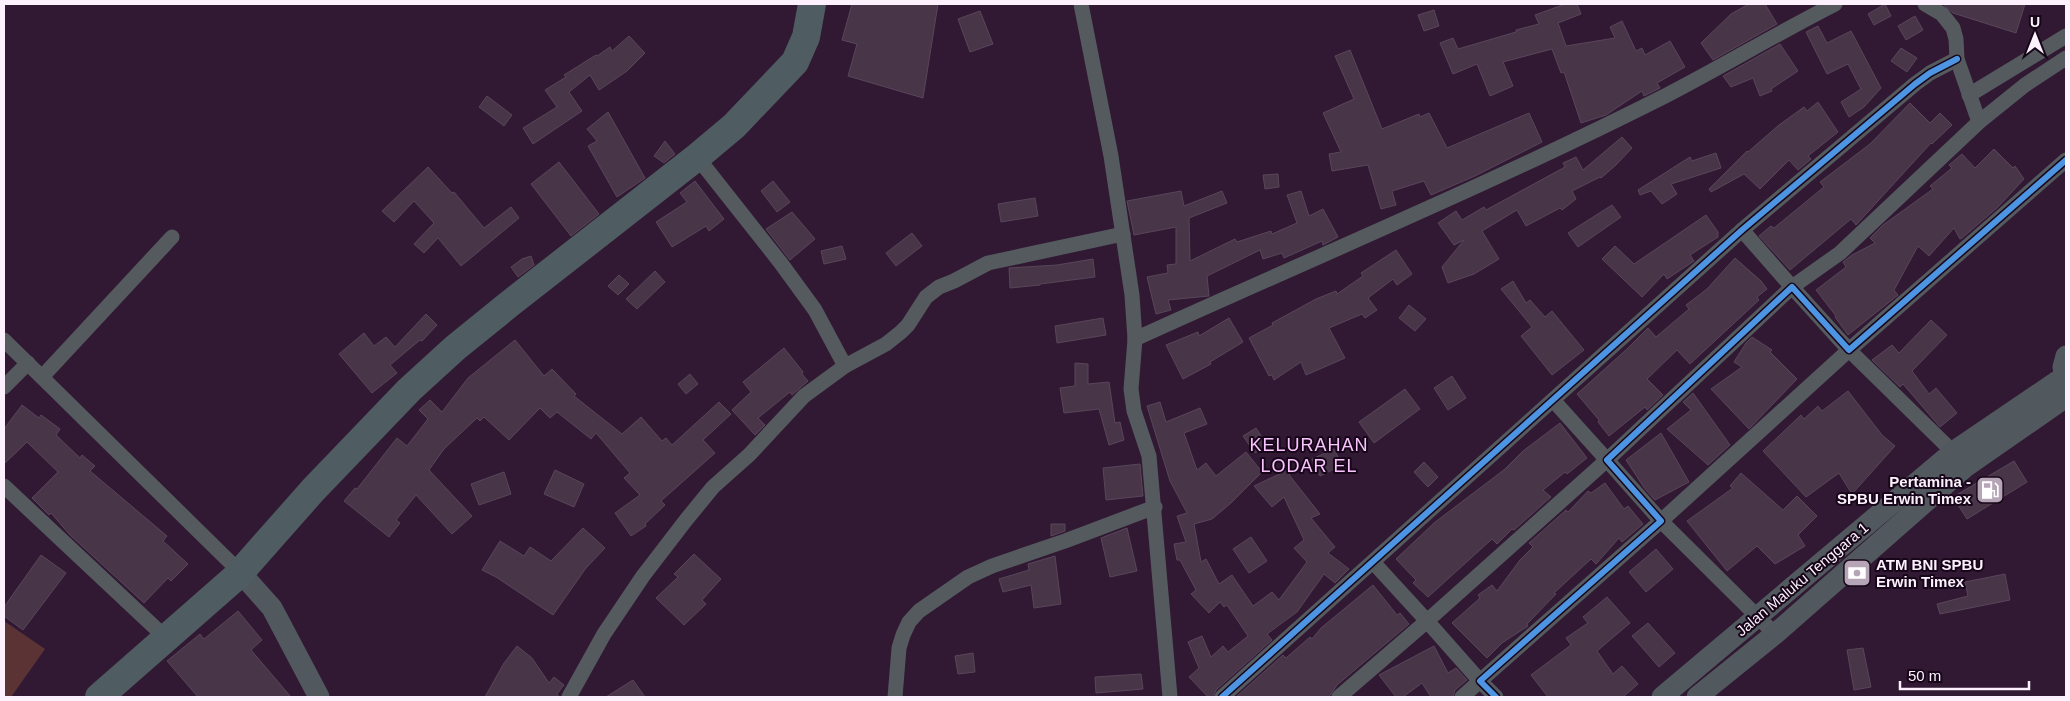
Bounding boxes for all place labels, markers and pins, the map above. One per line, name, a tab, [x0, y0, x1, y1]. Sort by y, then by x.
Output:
place label: Pertamina - SPBU Erwin Timex	[1837, 473, 1972, 507]
fuel station icon: Pertamina - SPBU Erwin Timex	[1975, 475, 2005, 505]
place label: ATM BNI SPBU Erwin Timex	[1876, 556, 1983, 590]
bank icon: ATM BNI SPBU Erwin Timex	[1842, 558, 1872, 588]

